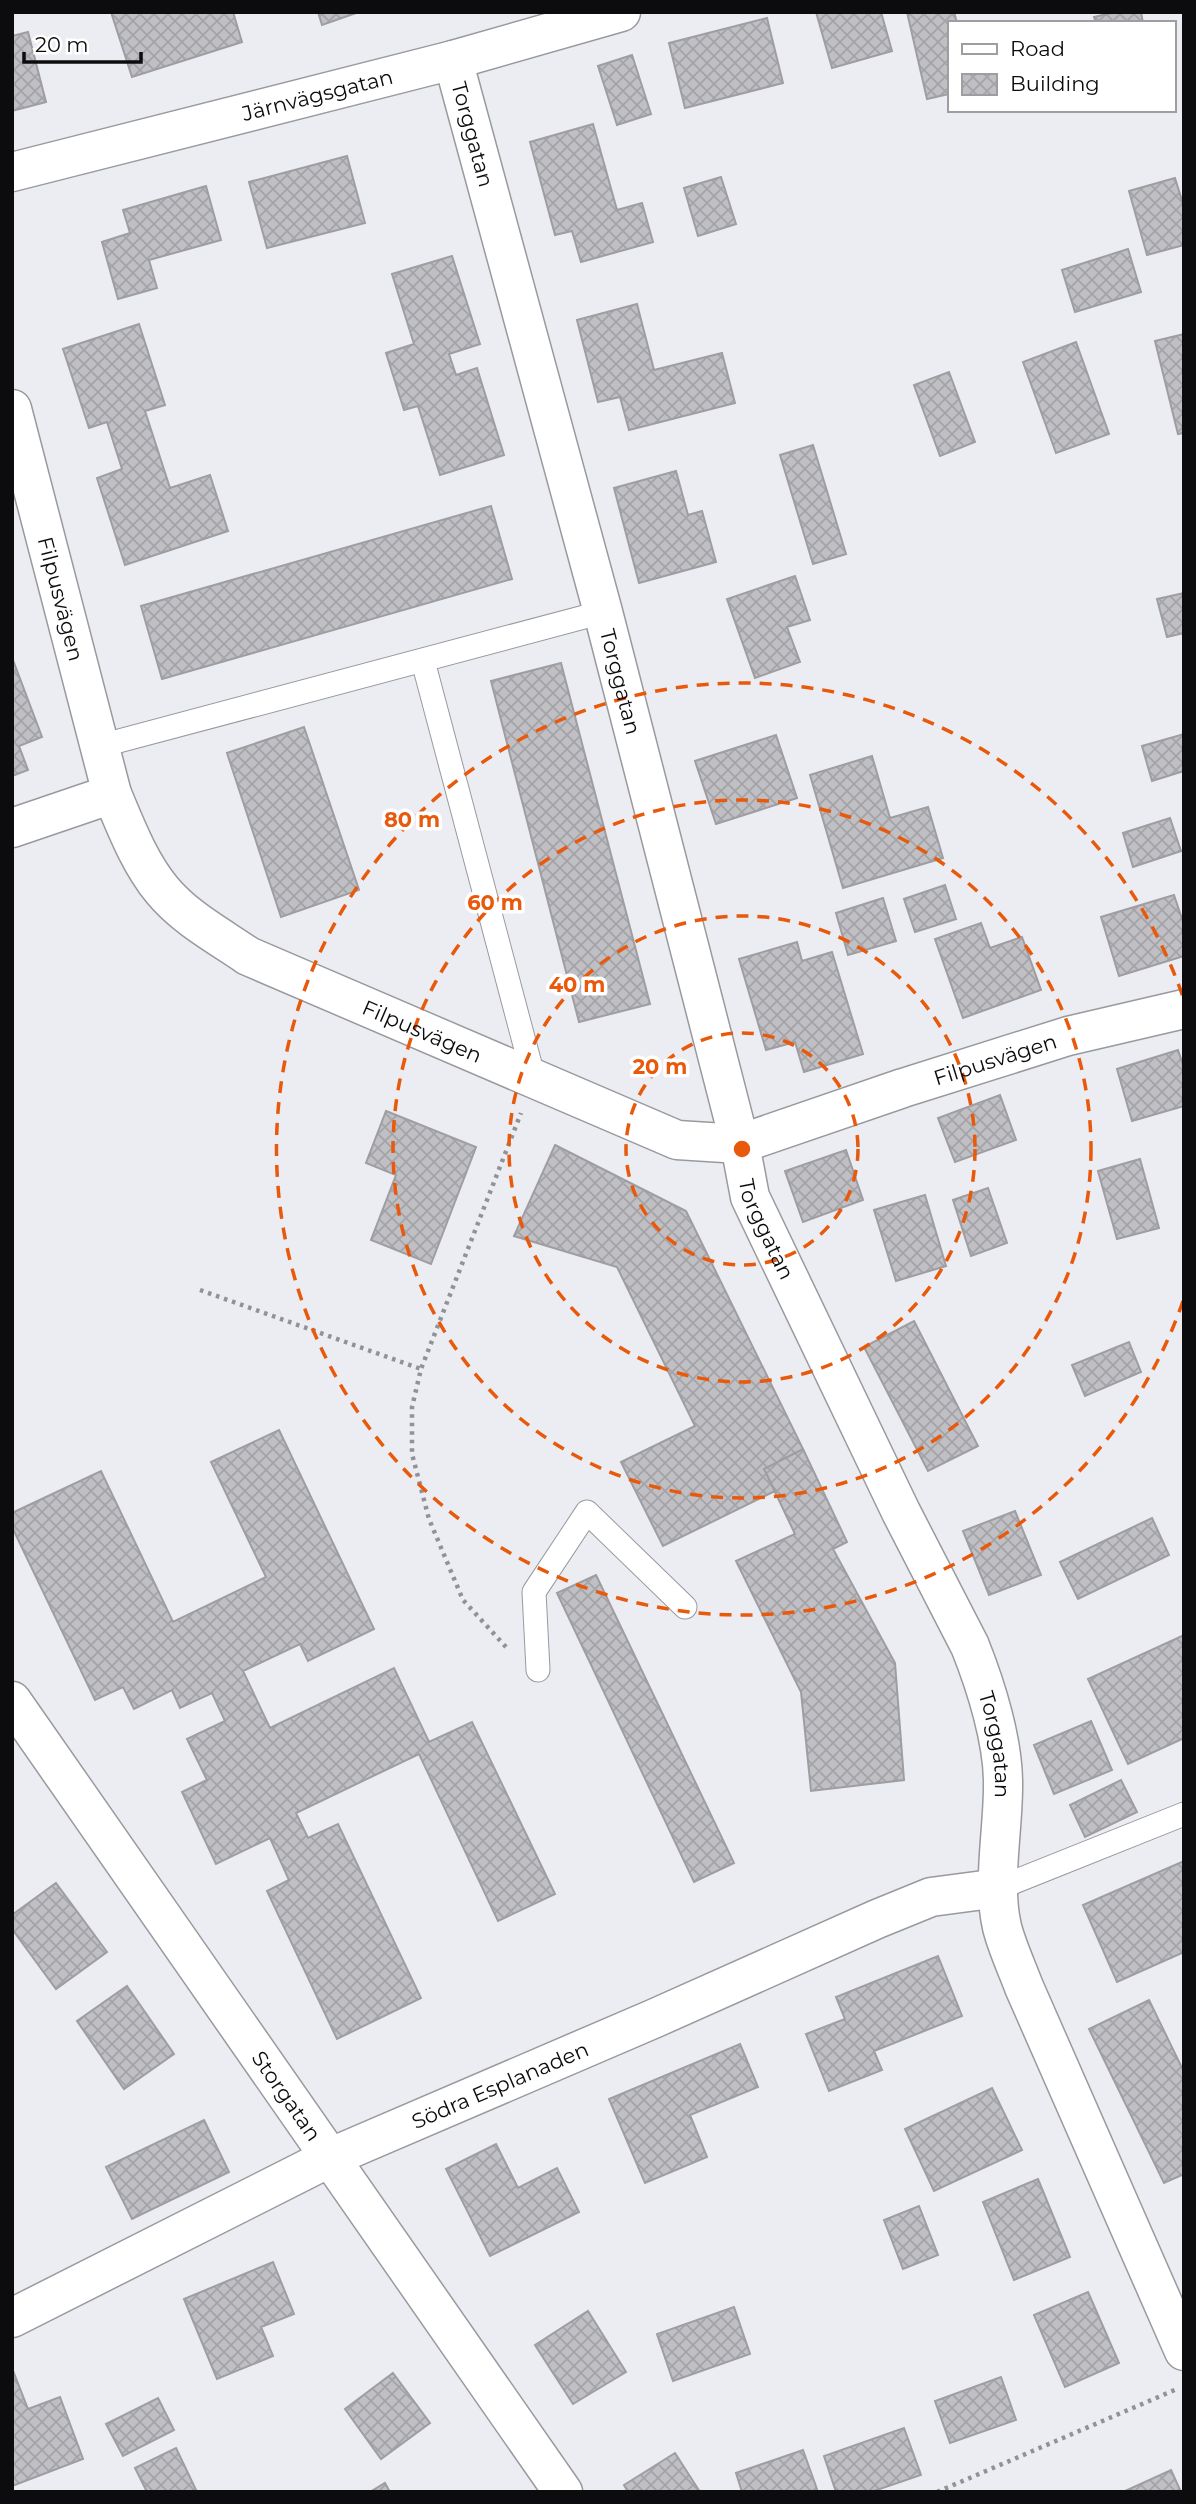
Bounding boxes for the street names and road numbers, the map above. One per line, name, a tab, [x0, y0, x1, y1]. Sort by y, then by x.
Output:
street label: Järnvägsgatan	[238, 63, 395, 126]
street label: Torggatan	[447, 79, 499, 190]
street label: Filpusvägen	[33, 534, 89, 664]
street label: Torggatan	[595, 626, 647, 737]
street label: Filpusvägen	[359, 994, 486, 1067]
street label: Filpusvägen	[930, 1028, 1060, 1090]
street label: Torggatan	[734, 1177, 800, 1283]
street label: Torggatan	[974, 1688, 1016, 1798]
street label: Södra Esplanaden	[408, 2036, 592, 2134]
street label: Storgatan	[247, 2046, 327, 2145]

